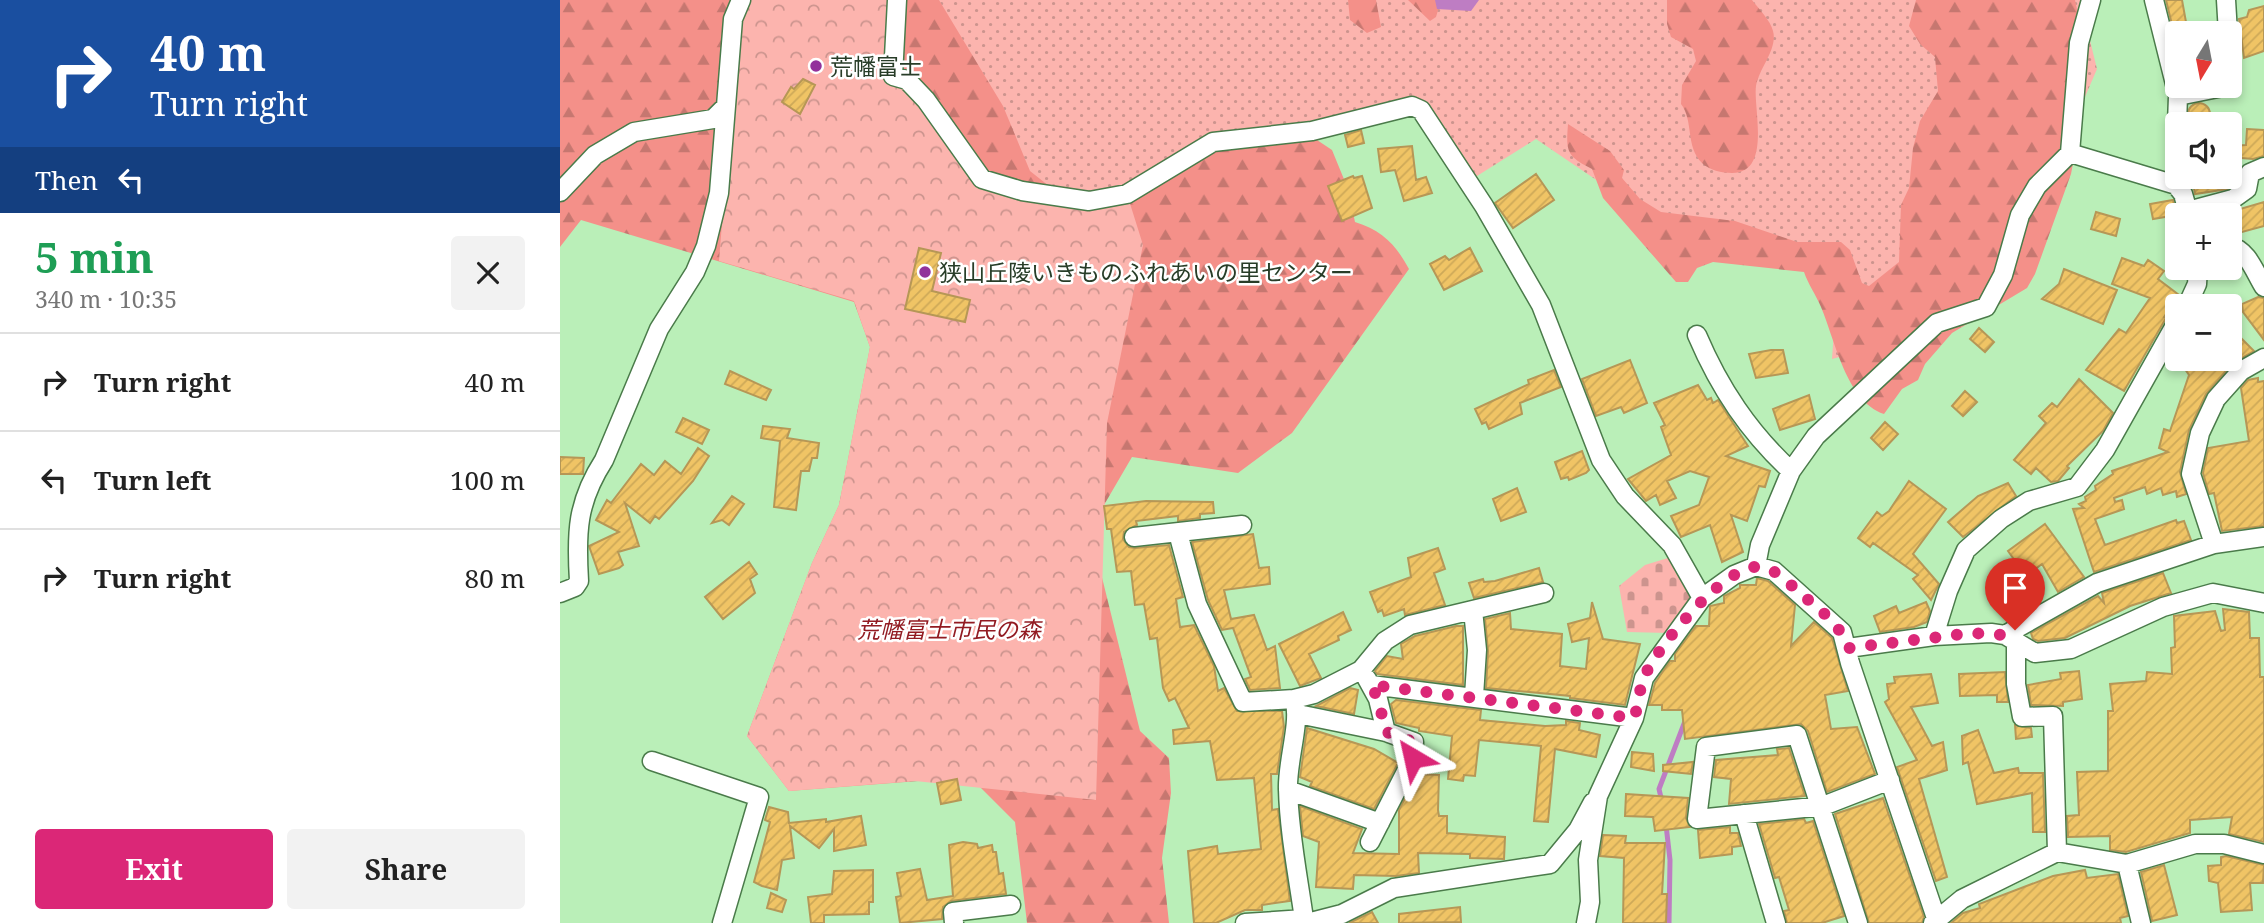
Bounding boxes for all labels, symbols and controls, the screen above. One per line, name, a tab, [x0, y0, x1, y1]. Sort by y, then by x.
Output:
text: 40 m	[150, 19, 266, 85]
north arrow	[2165, 21, 2242, 98]
map controls	[2165, 21, 2242, 371]
icon: right	[35, 28, 126, 119]
place label: 荒幡富士	[830, 50, 922, 82]
marker: 荒幡富士	[808, 58, 824, 74]
text: Turn right	[150, 82, 308, 125]
button: sound	[2165, 112, 2242, 189]
icon: left	[112, 161, 150, 199]
text: Then	[35, 162, 98, 198]
button: +	[2165, 203, 2242, 280]
text: 5 min	[35, 228, 154, 285]
button: close	[451, 236, 525, 310]
place label: 狭山丘陵いきものふれあいの里センター	[939, 256, 1353, 288]
marker: 狭山丘陵いきものふれあいの里センター	[917, 264, 933, 280]
text: 340 m · 10:35	[35, 283, 177, 315]
button: −	[2165, 294, 2242, 371]
icon: right	[35, 363, 73, 401]
text: Turn right	[94, 364, 231, 400]
text: 40 m	[465, 364, 525, 400]
icon: left	[35, 461, 73, 499]
text: Turn left	[94, 462, 211, 498]
text: 100 m	[450, 462, 525, 498]
pin	[1985, 558, 2045, 630]
icon: right	[35, 559, 73, 597]
text: Turn right	[94, 560, 231, 596]
text: 80 m	[465, 560, 525, 596]
icon: arrive	[1996, 569, 2034, 607]
park label: 荒幡富士市民の森	[857, 613, 1043, 645]
position arrow	[1376, 721, 1450, 795]
button: Exit	[35, 829, 273, 909]
button: Share	[287, 829, 525, 909]

